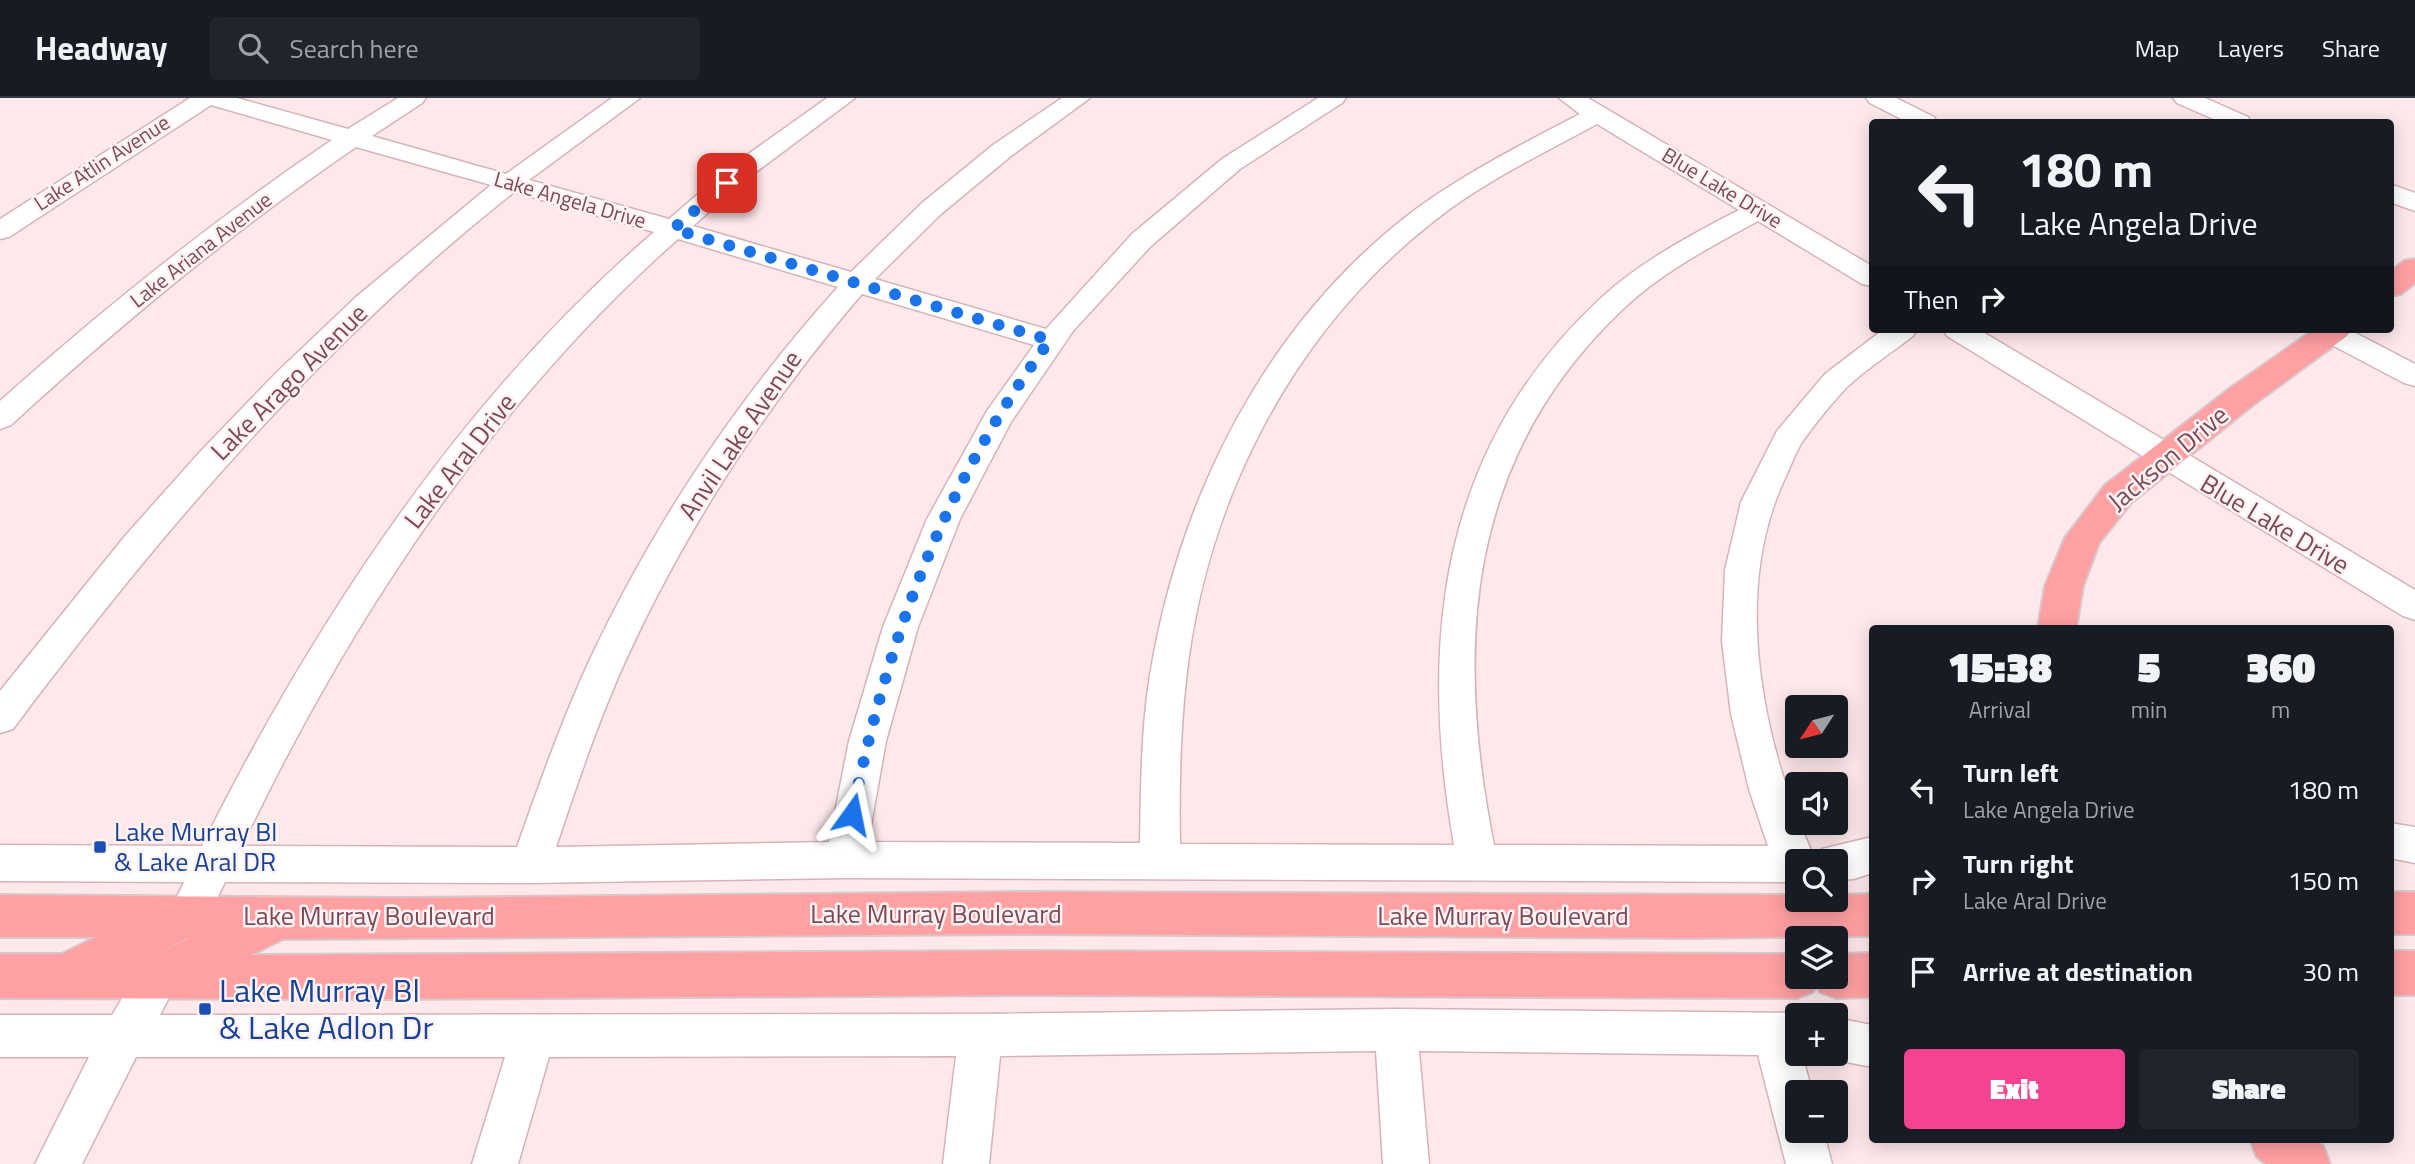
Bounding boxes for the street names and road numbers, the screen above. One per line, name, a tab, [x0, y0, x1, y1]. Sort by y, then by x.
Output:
street label: Lake Atlin Avenue	[27, 106, 176, 218]
street label: Blue Lake Drive	[1656, 138, 1789, 236]
street label: Lake Angela Drive	[491, 162, 650, 236]
street label: Lake Ariana Avenue	[123, 183, 278, 315]
street label: Lake Arago Avenue	[201, 294, 376, 469]
street label: Anvil Lake Avenue	[668, 342, 811, 527]
street label: Lake Aral Drive	[394, 385, 525, 537]
street label: Jackson Drive	[2099, 396, 2236, 520]
street label: Blue Lake Drive	[2193, 464, 2357, 584]
street label: Lake Murray Boulevard	[810, 894, 1062, 933]
street label: Lake Murray Boulevard	[243, 896, 495, 935]
street label: Lake Murray Boulevard	[1377, 896, 1629, 935]

